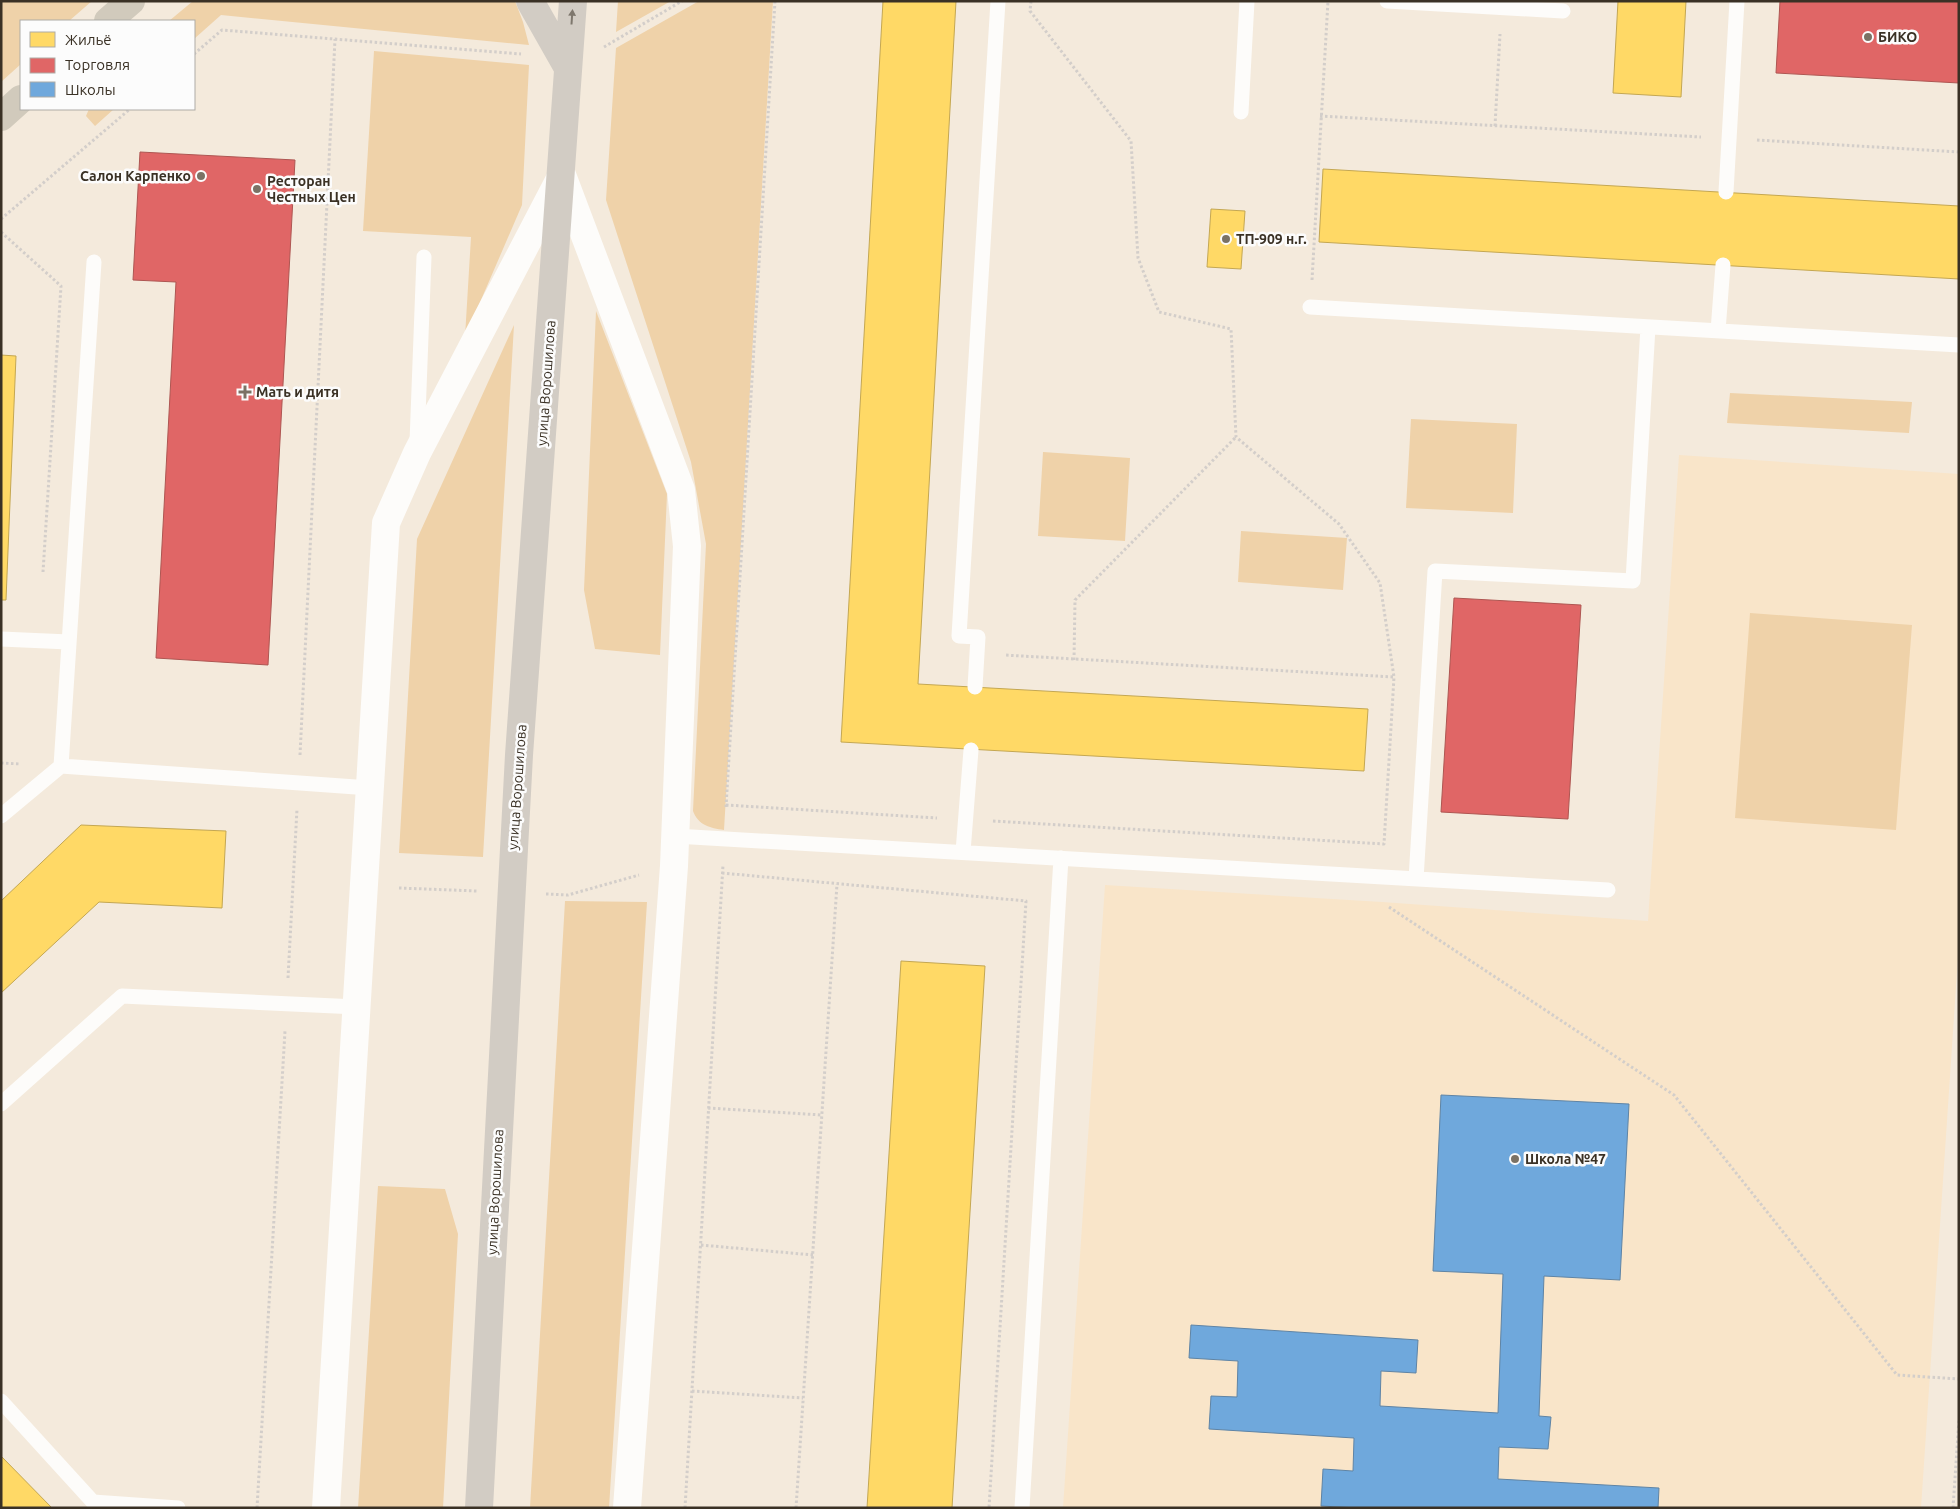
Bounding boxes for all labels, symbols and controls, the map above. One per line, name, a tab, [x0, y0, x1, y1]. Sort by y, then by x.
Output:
one-way arrow	[568, 9, 576, 25]
legend	[20, 20, 195, 110]
place label: БИКО	[1878, 29, 1917, 45]
text: Жильё	[65, 31, 112, 48]
marker: БИКО	[1862, 31, 1874, 43]
text: Торговля	[65, 56, 130, 73]
text: Школы	[65, 81, 116, 98]
place label: Салон Карпенко	[80, 168, 191, 184]
marker: Салон Карпенко	[195, 170, 207, 182]
place label: Ресторан Честных Цен	[267, 173, 356, 205]
marker: Ресторан Честных Цен	[251, 183, 263, 195]
place label: ТП-909 н.г.	[1236, 231, 1307, 247]
marker: ТП-909 н.г.	[1220, 233, 1232, 245]
street label: улица Ворошилова	[534, 320, 558, 446]
place label: Мать и дитя	[256, 384, 339, 400]
marker: Мать и дитя	[238, 385, 252, 399]
street label: улица Ворошилова	[505, 724, 529, 850]
street label: улица Ворошилова	[484, 1129, 506, 1255]
place label: Школа №47	[1525, 1151, 1606, 1167]
marker: Школа №47	[1509, 1153, 1521, 1165]

